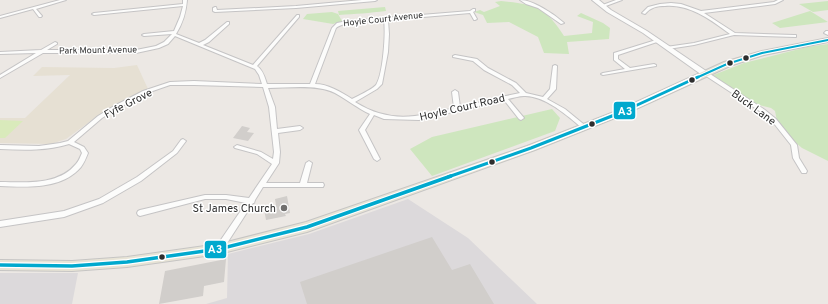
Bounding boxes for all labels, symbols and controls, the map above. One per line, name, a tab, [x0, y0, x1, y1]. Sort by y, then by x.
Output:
street label: Hoyle Court Avenue	[343, 10, 424, 29]
street label: Park Mount Avenue	[59, 44, 137, 57]
unlabelled marker	[741, 53, 751, 63]
unlabelled marker	[725, 58, 735, 68]
unlabelled marker	[687, 75, 697, 85]
street label: Fyfe Grove	[102, 86, 155, 122]
street label: Buck Lane	[728, 87, 778, 129]
street label: Hoyle Court Road	[418, 91, 506, 125]
line badge: A3	[613, 101, 636, 120]
text: A3	[618, 105, 632, 119]
unlabelled marker	[587, 119, 597, 129]
unlabelled marker	[487, 157, 497, 167]
place label: St James Church	[193, 202, 276, 216]
marker: St James Church	[279, 203, 289, 213]
line badge: A3	[204, 240, 227, 259]
text: A3	[208, 243, 222, 257]
unlabelled marker	[157, 252, 167, 262]

